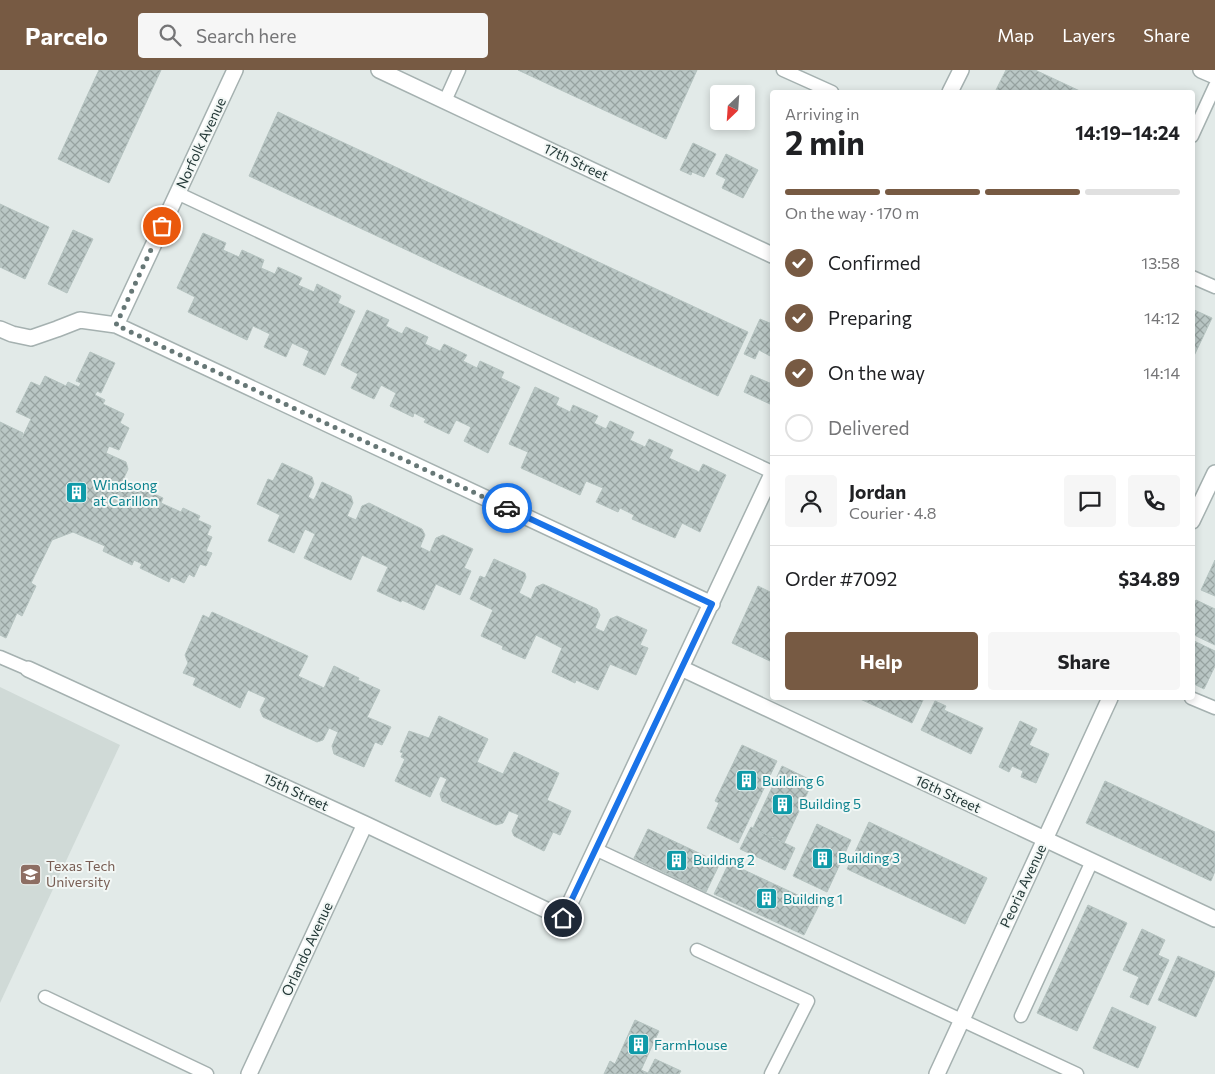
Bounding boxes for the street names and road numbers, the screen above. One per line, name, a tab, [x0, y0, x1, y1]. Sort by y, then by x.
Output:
street label: Norfolk Avenue	[172, 95, 229, 191]
street label: 17th Street	[541, 139, 611, 184]
street label: 15th Street	[261, 769, 332, 814]
street label: 16th Street	[913, 771, 984, 816]
street label: Peoria Avenue	[996, 841, 1049, 930]
street label: Orlando Avenue	[277, 899, 336, 998]

